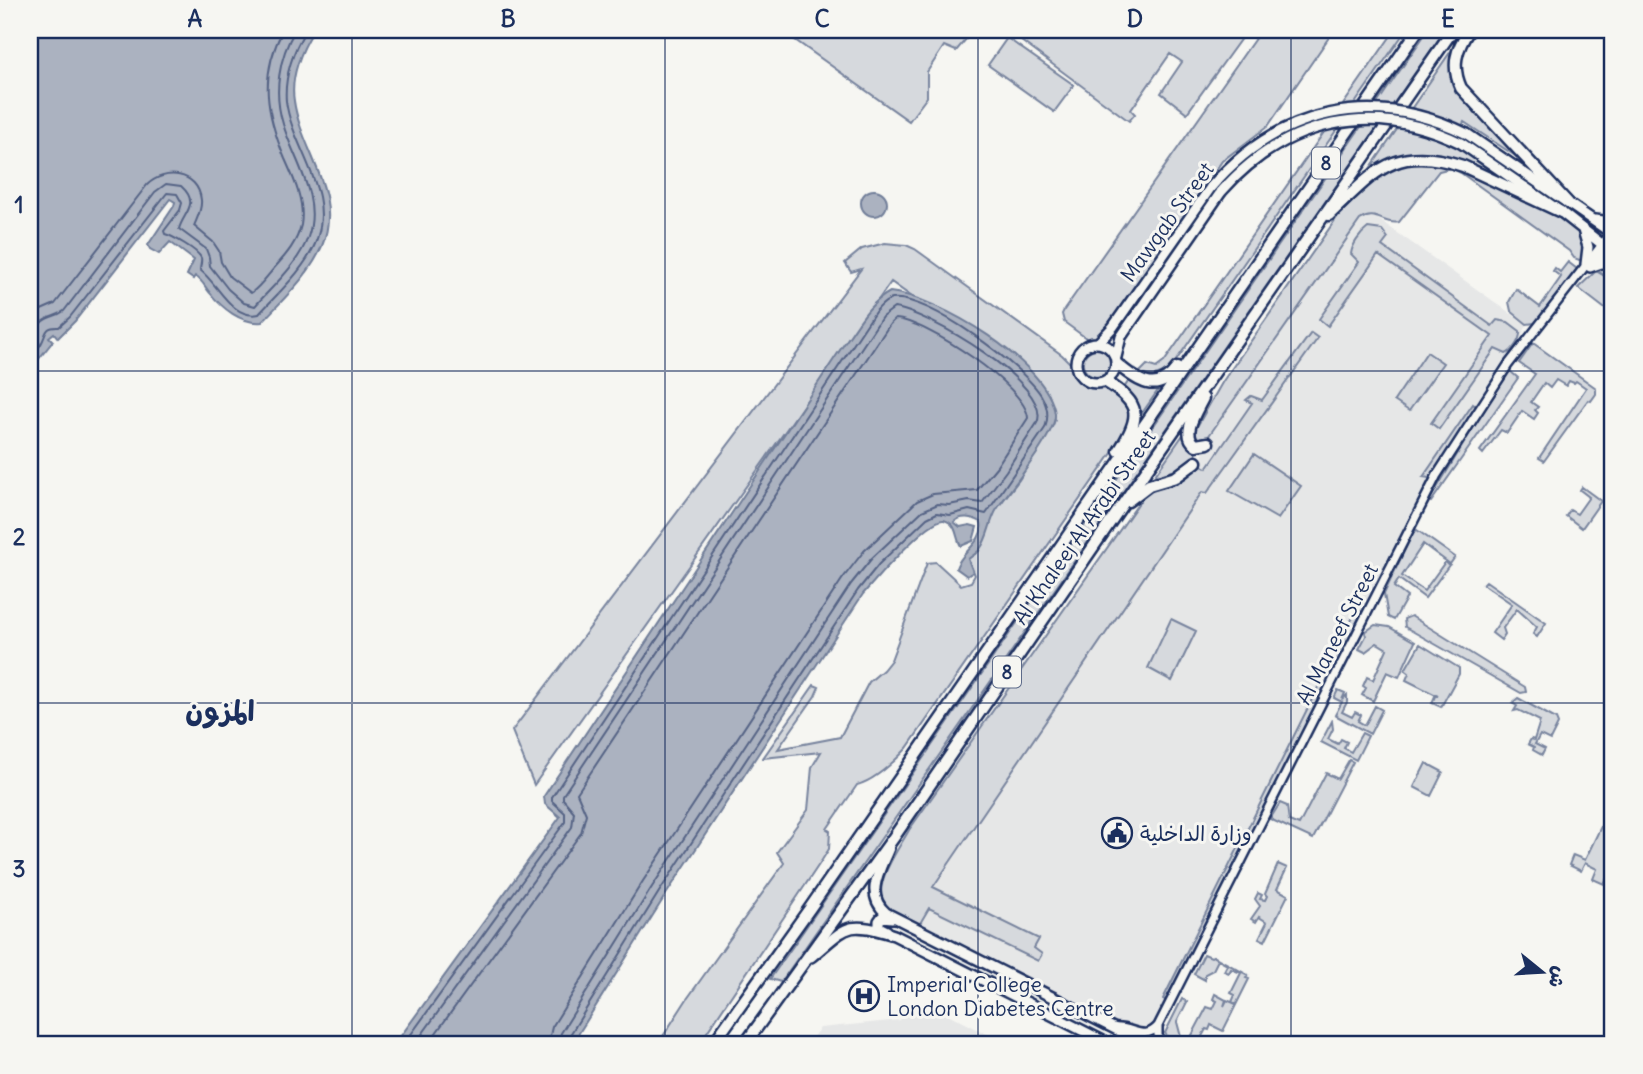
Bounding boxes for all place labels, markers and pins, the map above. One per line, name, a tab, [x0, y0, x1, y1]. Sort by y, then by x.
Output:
public building icon: وزارة الداخلية	[1100, 816, 1134, 850]
place label: وزارة الداخلية	[1140, 820, 1252, 847]
place label: Imperial College London Diabetes Centre	[887, 971, 1114, 1022]
hospital icon: Imperial College London Diabetes Centre	[847, 979, 881, 1013]

